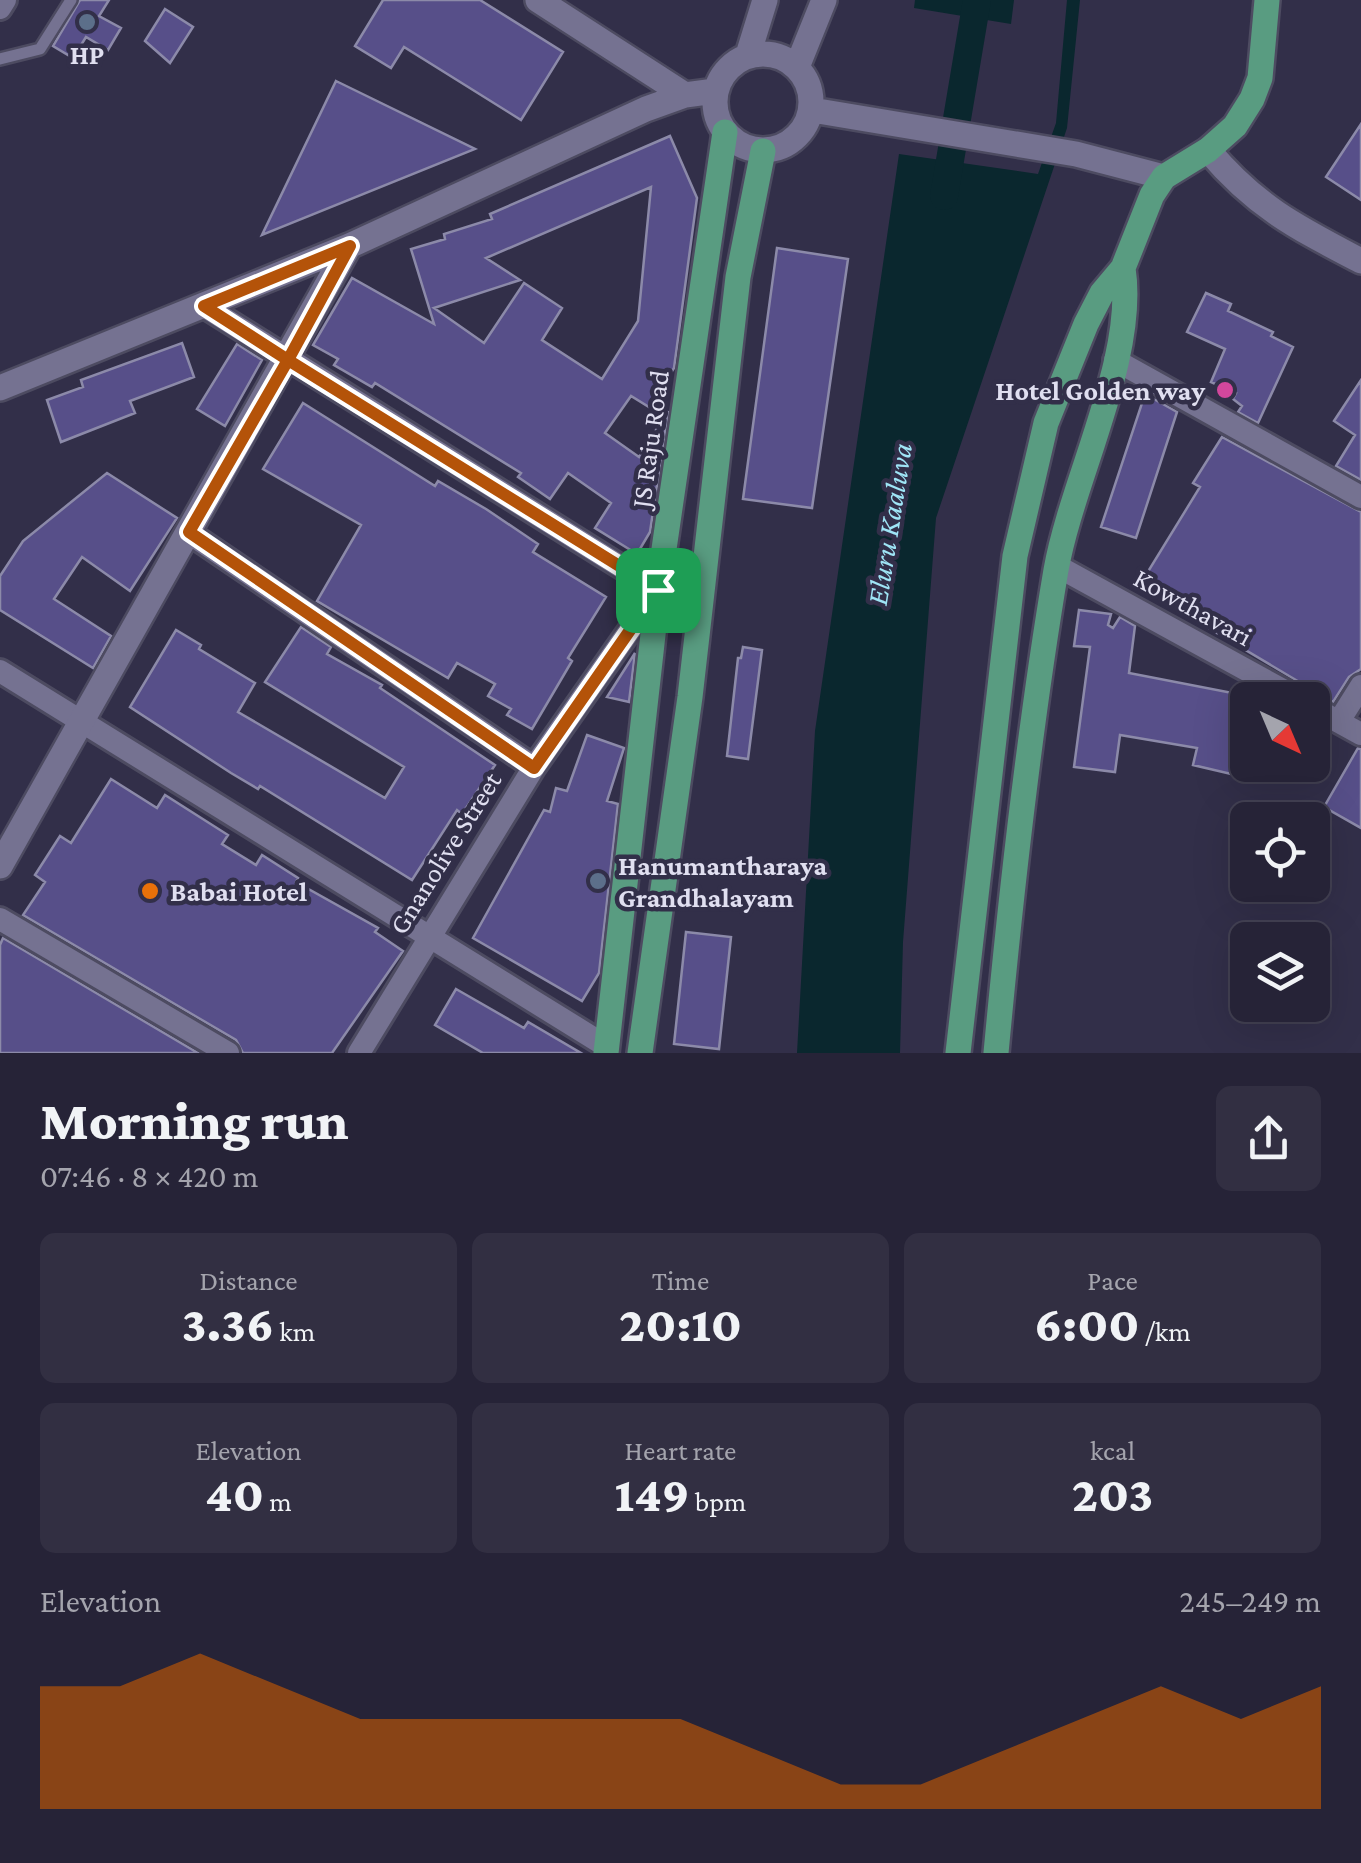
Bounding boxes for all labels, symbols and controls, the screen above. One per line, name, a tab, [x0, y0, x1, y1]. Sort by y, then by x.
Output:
marker: HP	[76, 11, 98, 33]
place label: HP	[70, 39, 104, 70]
street label: JS Raju Road	[625, 368, 675, 513]
place label: Hotel Golden way	[995, 375, 1205, 406]
marker: Hotel Golden way	[1214, 379, 1236, 401]
water label: Eluru Kaaluva	[860, 441, 918, 607]
pin	[616, 548, 701, 633]
street label: Kowthavari	[1128, 562, 1258, 652]
icon: arrive	[631, 563, 686, 618]
north arrow	[1230, 682, 1330, 782]
map controls	[1230, 682, 1330, 1022]
street label: Gnanolive Street	[383, 766, 508, 940]
button: locate	[1230, 802, 1330, 902]
place label: Hanumantharaya Grandhalayam	[618, 850, 828, 913]
marker: Hanumantharaya Grandhalayam	[587, 870, 609, 892]
place label: Babai Hotel	[170, 876, 307, 907]
marker: Babai Hotel	[139, 880, 161, 902]
button: layers	[1230, 922, 1330, 1022]
button: share	[1216, 1086, 1321, 1191]
text: Morning run	[40, 1090, 349, 1151]
text: 07:46 · 8 × 420 m	[40, 1158, 258, 1194]
text: Distance	[200, 1265, 297, 1296]
text: Time	[652, 1265, 709, 1296]
text: Pace	[1087, 1265, 1138, 1296]
text: 3.36	[182, 1296, 274, 1352]
text: 20:10	[619, 1296, 742, 1352]
text: 6:00	[1034, 1296, 1140, 1352]
text: km	[274, 1316, 315, 1347]
text: /km	[1140, 1316, 1191, 1347]
text: Elevation	[195, 1435, 302, 1466]
text: Heart rate	[625, 1435, 736, 1466]
text: kcal	[1090, 1435, 1135, 1466]
text: 40	[205, 1466, 264, 1522]
text: 149	[615, 1466, 690, 1522]
text: 203	[1072, 1466, 1153, 1522]
text: m	[264, 1486, 292, 1517]
text: bpm	[690, 1486, 746, 1517]
text: Elevation	[40, 1583, 161, 1619]
text: 245–249 m	[1180, 1583, 1321, 1619]

